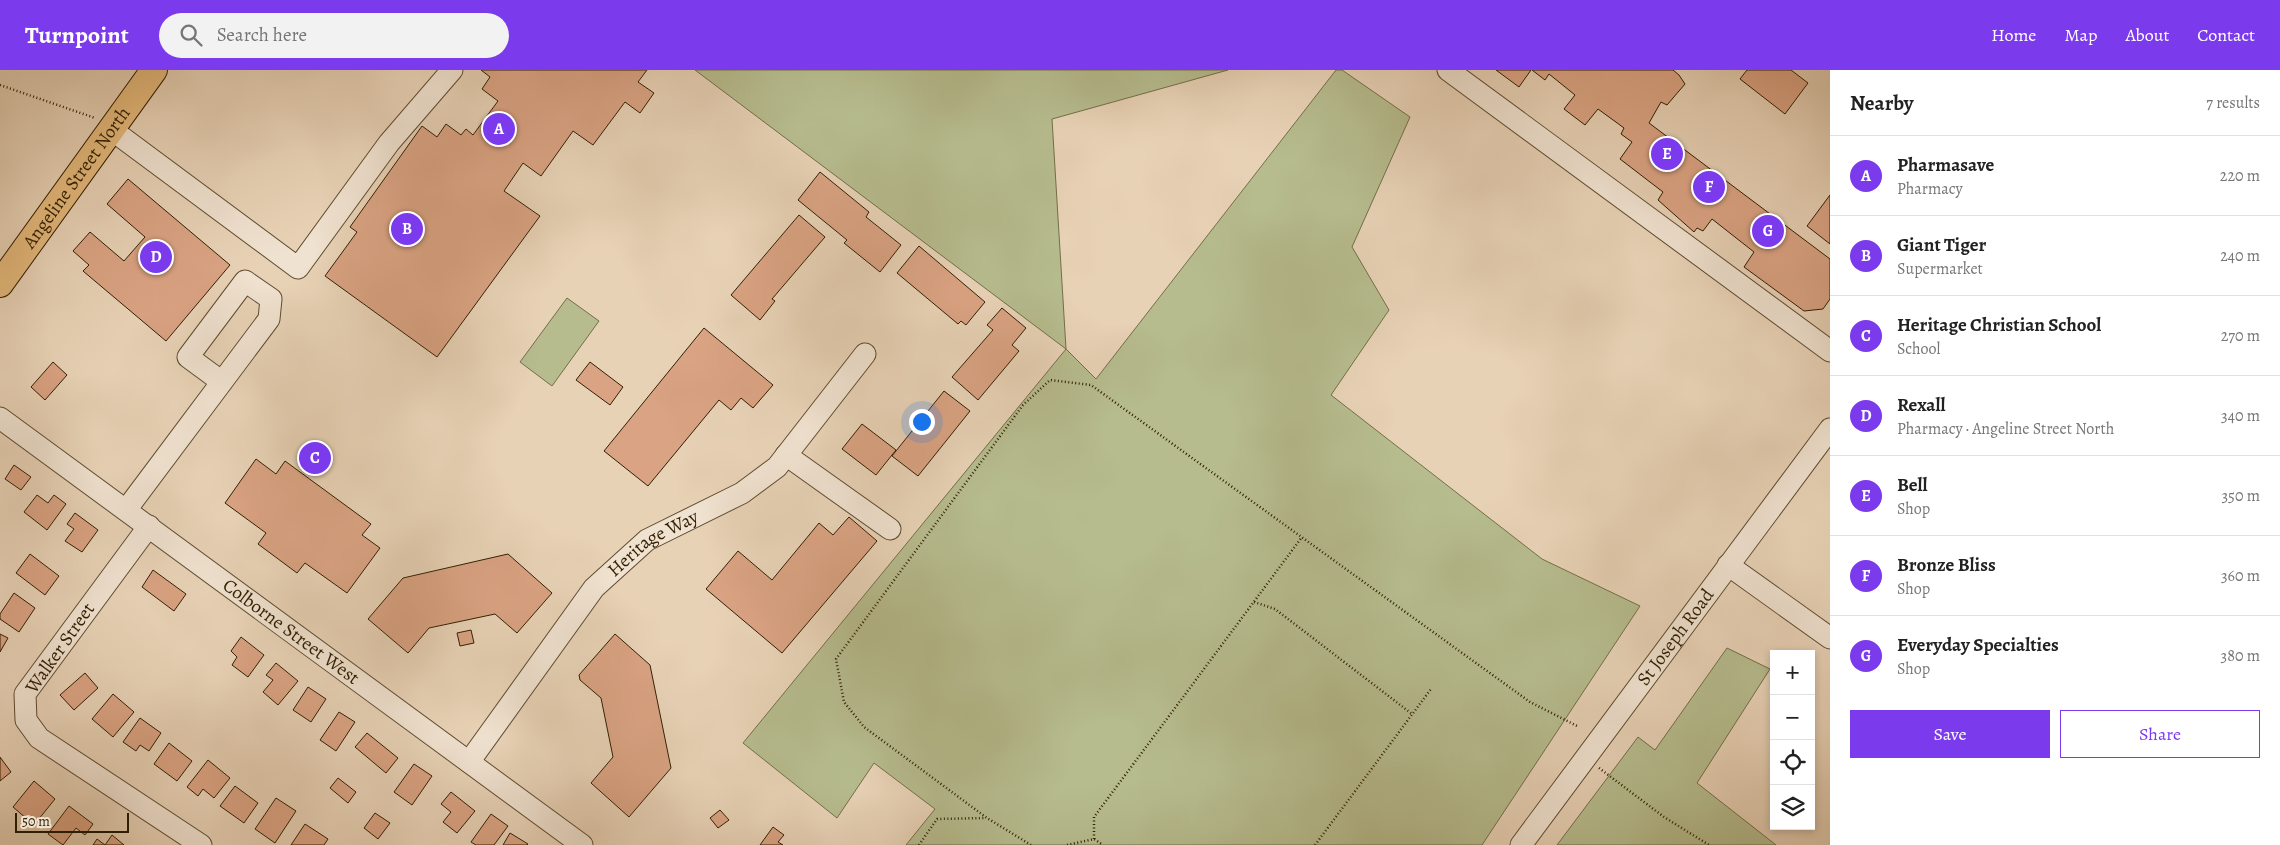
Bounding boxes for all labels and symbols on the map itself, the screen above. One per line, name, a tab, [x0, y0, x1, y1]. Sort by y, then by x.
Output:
street label: Angeline Street North	[16, 102, 136, 255]
pin: A	[483, 110, 515, 148]
pin: E	[1651, 135, 1683, 173]
pin: F	[1693, 168, 1725, 206]
pin: B	[391, 210, 423, 248]
pin: G	[1752, 212, 1784, 250]
pin: D	[140, 238, 172, 276]
your location	[909, 409, 935, 435]
pin: C	[299, 439, 331, 477]
street label: Heritage Way	[602, 503, 703, 583]
street label: Colborne Street West	[217, 573, 365, 691]
street label: St Joseph Road	[1631, 583, 1721, 691]
street label: Walker Street	[19, 598, 101, 699]
scale bar	[15, 810, 129, 833]

